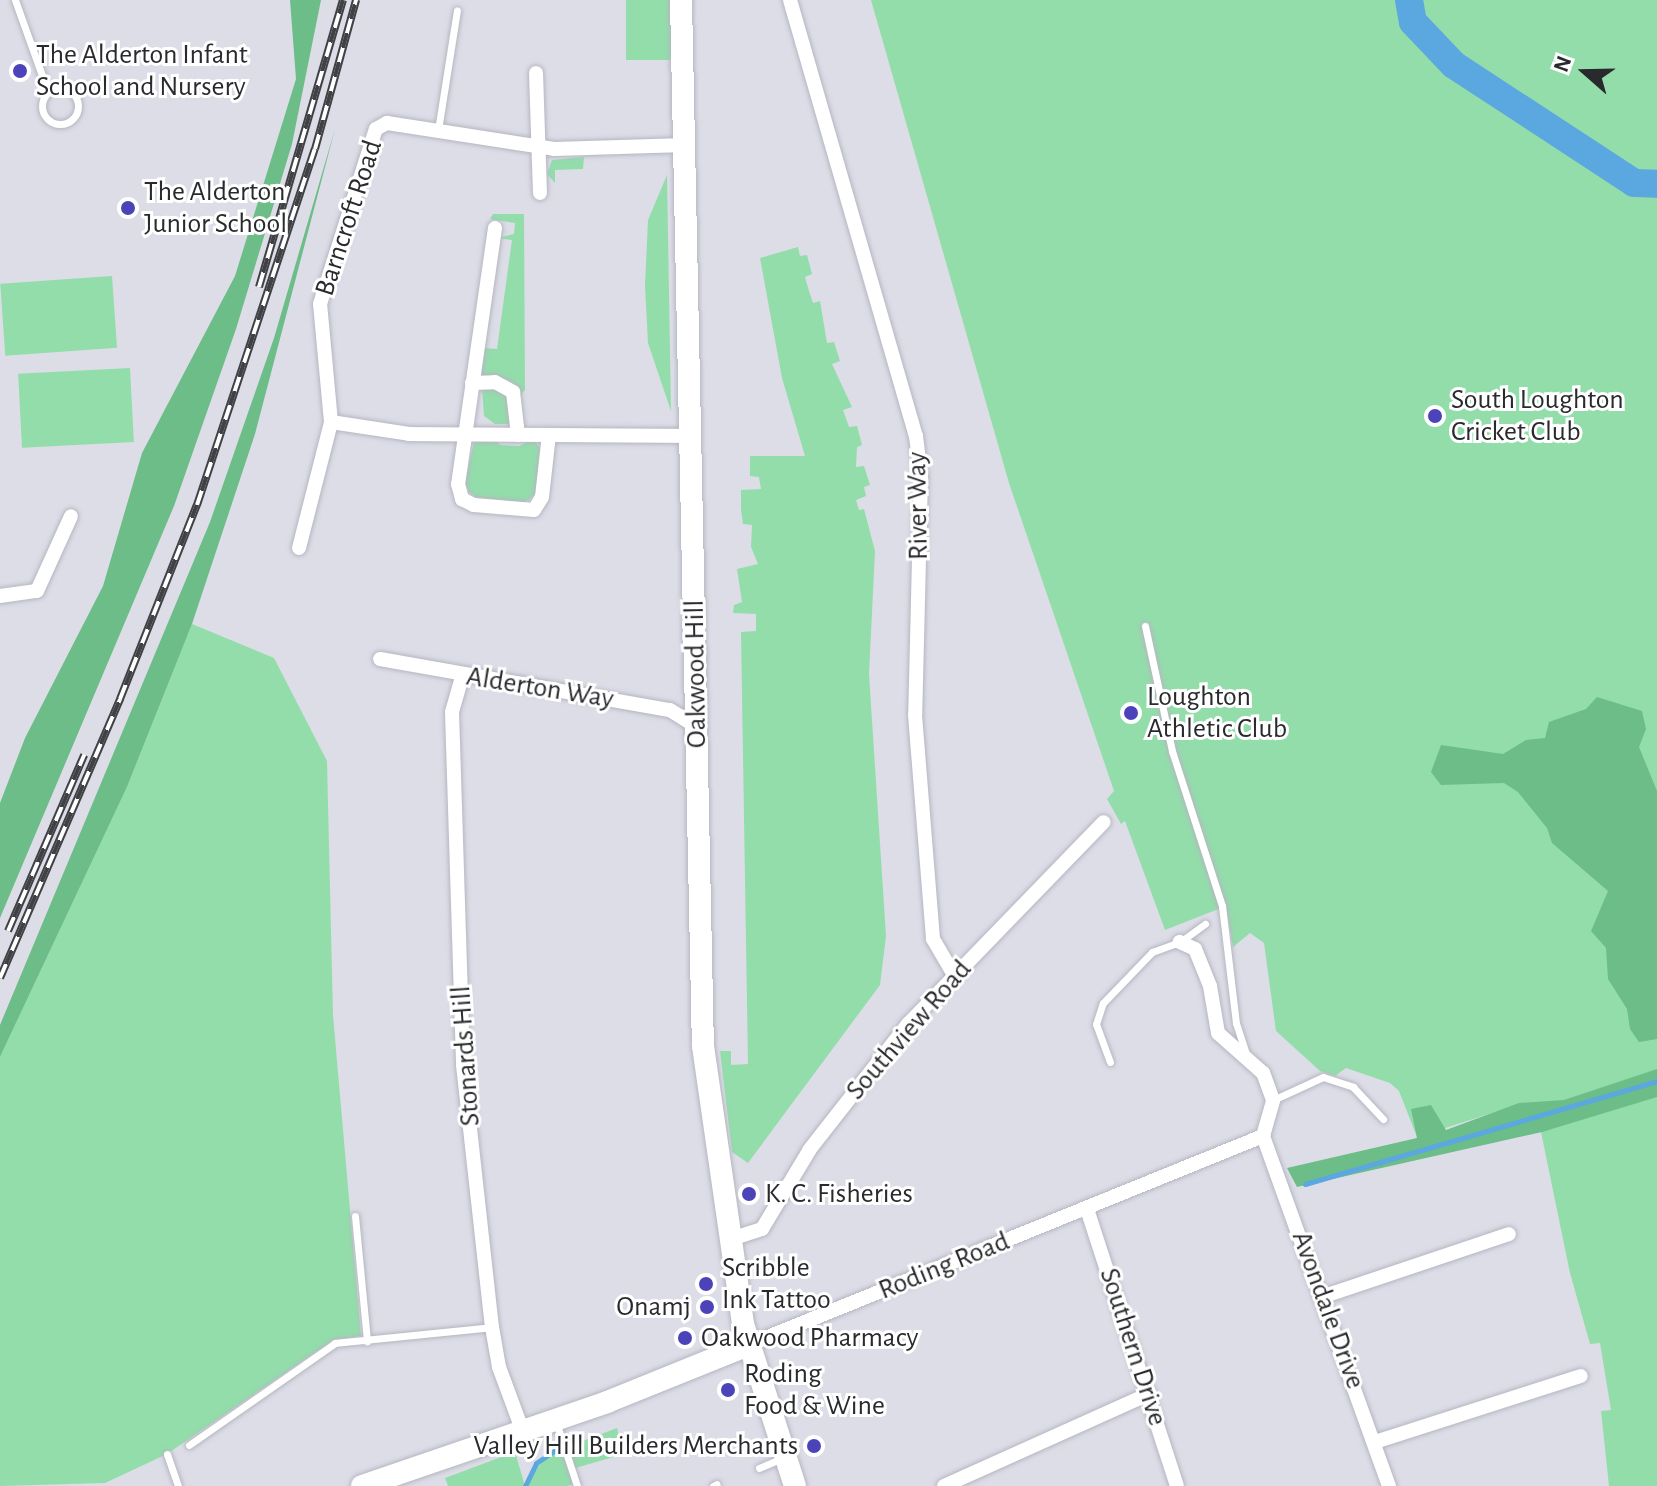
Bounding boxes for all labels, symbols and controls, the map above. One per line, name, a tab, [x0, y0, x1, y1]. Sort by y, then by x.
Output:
north arrow	[1545, 32, 1625, 112]
place label: The Alderton Infant School and Nursery	[36, 38, 248, 104]
text: N	[1549, 53, 1575, 75]
marker: The Alderton Infant School and Nursery	[11, 62, 29, 80]
street label: Barncroft Road	[308, 136, 390, 300]
place label: The Alderton Junior School	[144, 175, 287, 241]
marker: The Alderton Junior School	[119, 199, 137, 217]
place label: South Loughton Cricket Club	[1451, 383, 1624, 449]
marker: South Loughton Cricket Club	[1426, 407, 1444, 425]
street label: River Way	[900, 452, 936, 560]
street label: Oakwood Hill	[678, 600, 714, 748]
street label: Alderton Way	[464, 660, 616, 716]
place label: Loughton Athletic Club	[1147, 680, 1287, 746]
marker: Loughton Athletic Club	[1122, 704, 1140, 722]
street label: Southview Road	[839, 953, 979, 1107]
street label: Stonards Hill	[444, 985, 488, 1127]
place label: K. C. Fisheries	[765, 1177, 913, 1211]
marker: K. C. Fisheries	[740, 1185, 758, 1203]
street label: Roding Road	[874, 1225, 1014, 1307]
street label: Avondale Drive	[1284, 1227, 1372, 1393]
place label: Scribble Ink Tattoo	[722, 1251, 831, 1317]
street label: Southern Drive	[1092, 1264, 1174, 1430]
marker: Scribble Ink Tattoo	[697, 1275, 715, 1293]
place label: Onamj	[616, 1290, 691, 1324]
marker: Onamj	[698, 1298, 716, 1316]
place label: Oakwood Pharmacy	[701, 1321, 918, 1355]
marker: Oakwood Pharmacy	[676, 1329, 694, 1347]
place label: Roding Food & Wine	[744, 1357, 885, 1423]
marker: Roding Food & Wine	[719, 1381, 737, 1399]
place label: Valley Hill Builders Merchants	[473, 1429, 798, 1463]
marker: Valley Hill Builders Merchants	[805, 1437, 823, 1455]

